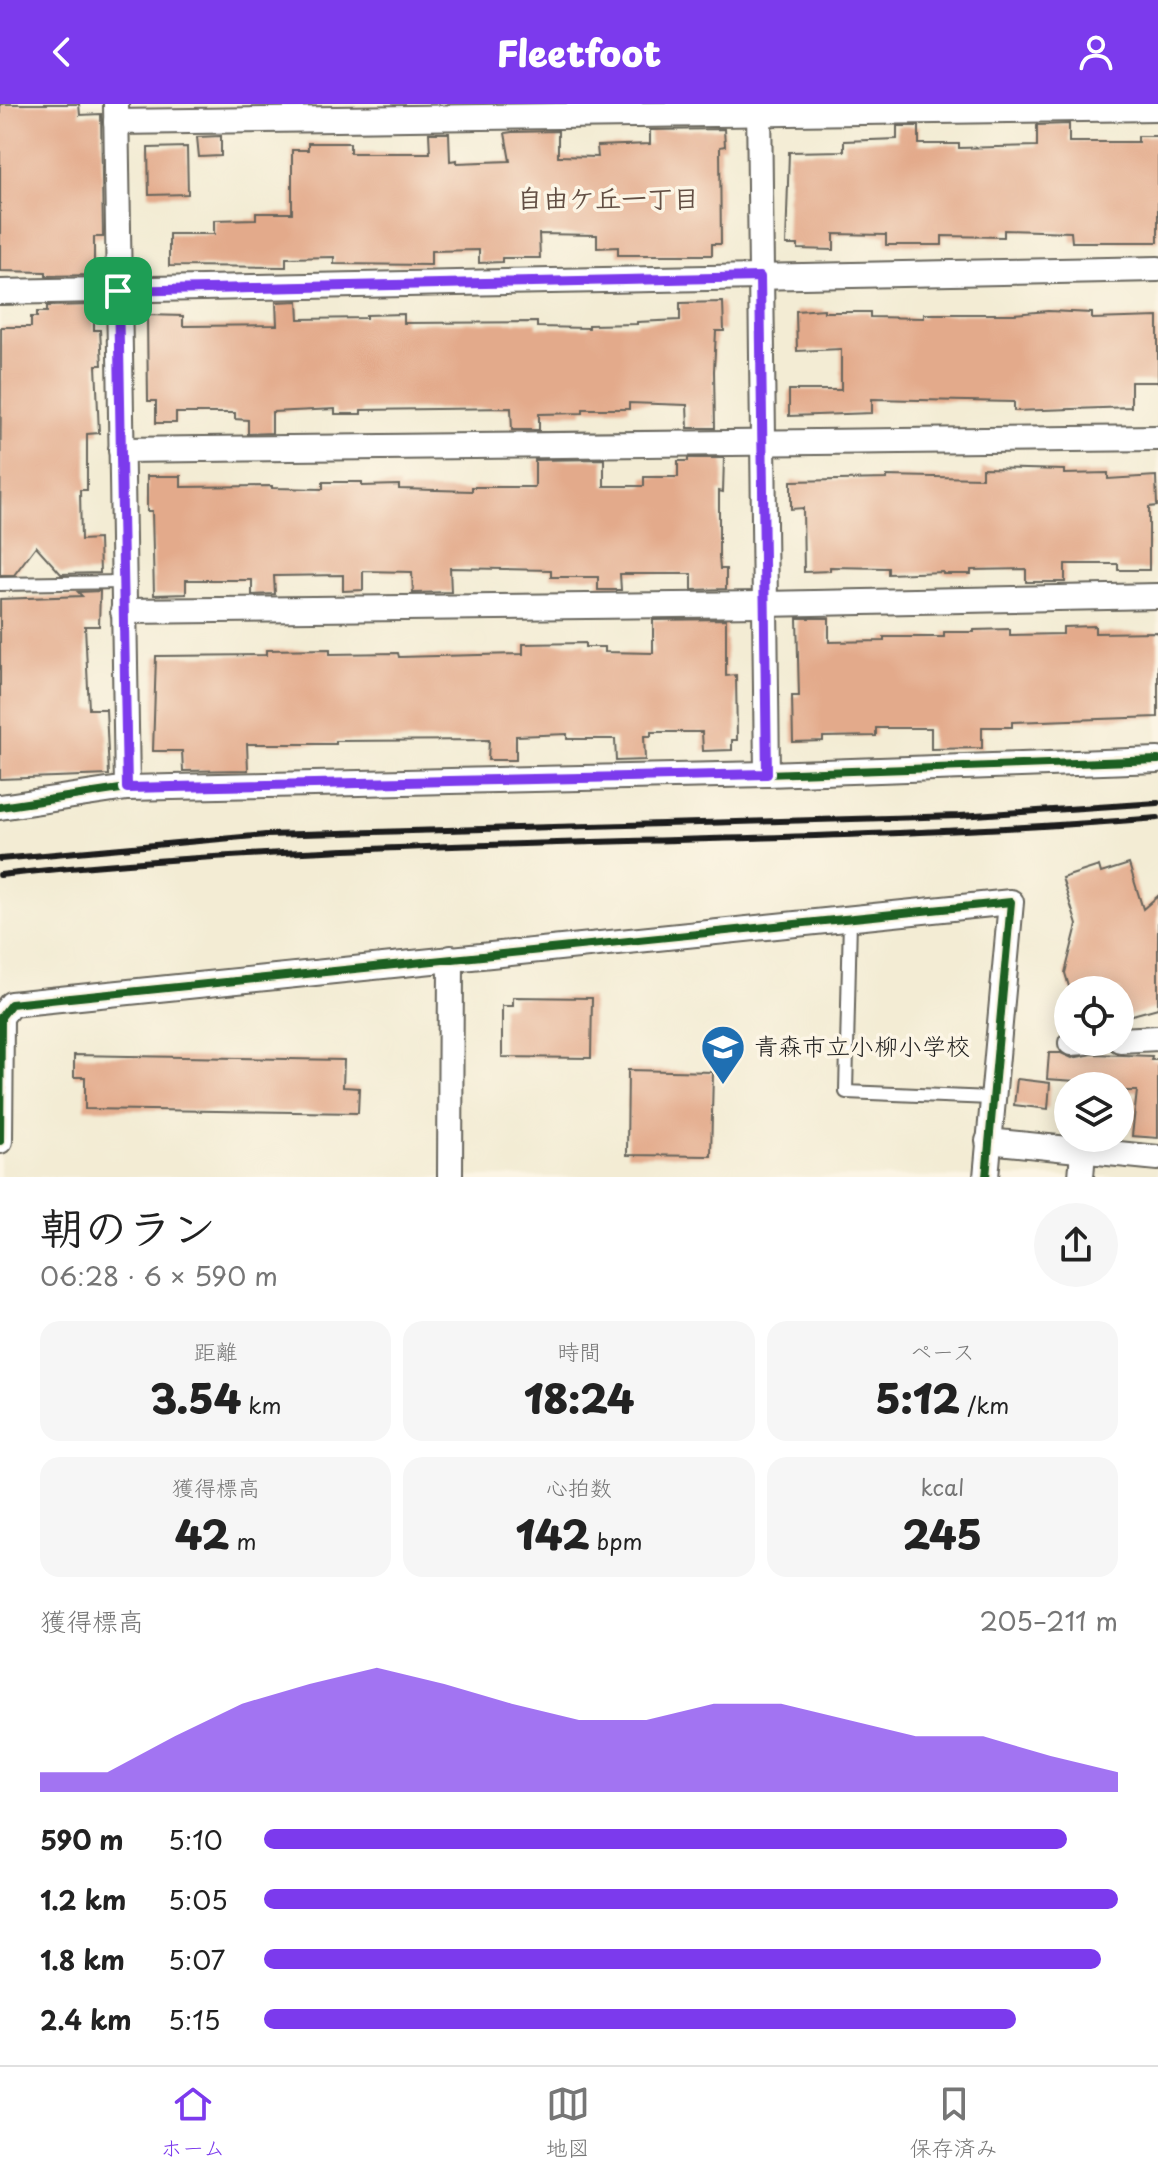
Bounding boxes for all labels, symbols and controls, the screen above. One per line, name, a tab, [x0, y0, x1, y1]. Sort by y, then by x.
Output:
text: Fleetfoot	[497, 25, 661, 79]
icon: back	[40, 30, 84, 74]
icon: person	[1074, 30, 1118, 74]
district label: 自由ケ丘一丁目	[517, 178, 699, 217]
pin	[84, 257, 152, 325]
icon: arrive	[96, 269, 140, 313]
map controls	[1054, 976, 1134, 1152]
button: locate	[1054, 976, 1134, 1056]
school or university icon: 青森市立小柳小学校	[699, 1023, 747, 1086]
place label: 青森市立小柳小学校	[754, 1027, 970, 1063]
button: layers	[1054, 1072, 1134, 1152]
text: 朝のラン	[40, 1193, 216, 1259]
button: share	[1034, 1203, 1118, 1287]
text: 06:28 · 6 × 590 m	[40, 1256, 278, 1295]
text: 距離	[194, 1334, 238, 1367]
text: 時間	[557, 1334, 601, 1367]
text: ペース	[910, 1334, 975, 1367]
text: 3.54	[150, 1367, 241, 1428]
text: 18:24	[524, 1367, 634, 1428]
text: 5:12	[875, 1367, 960, 1428]
text: km	[241, 1388, 281, 1421]
text: /km	[960, 1388, 1009, 1421]
text: 獲得標高	[172, 1470, 260, 1503]
text: 心拍数	[546, 1470, 612, 1503]
text: kcal	[920, 1470, 964, 1503]
text: 42	[175, 1503, 229, 1564]
text: 142	[515, 1503, 590, 1564]
text: 245	[903, 1503, 982, 1564]
text: m	[229, 1524, 257, 1557]
text: bpm	[590, 1524, 643, 1557]
text: 獲得標高	[40, 1601, 144, 1640]
text: 205–211 m	[979, 1601, 1118, 1640]
text: 590 m	[40, 1820, 124, 1859]
text: 5:10	[168, 1820, 223, 1859]
text: 1.2 km	[40, 1880, 126, 1919]
text: 5:05	[168, 1880, 228, 1919]
text: 1.8 km	[40, 1940, 125, 1979]
text: 5:07	[168, 1940, 225, 1979]
text: 2.4 km	[40, 2000, 132, 2039]
text: 5:15	[168, 2000, 221, 2039]
tab: ホーム	[160, 2082, 225, 2163]
tab: 地図	[546, 2082, 590, 2163]
tab: 保存済み	[910, 2082, 998, 2163]

